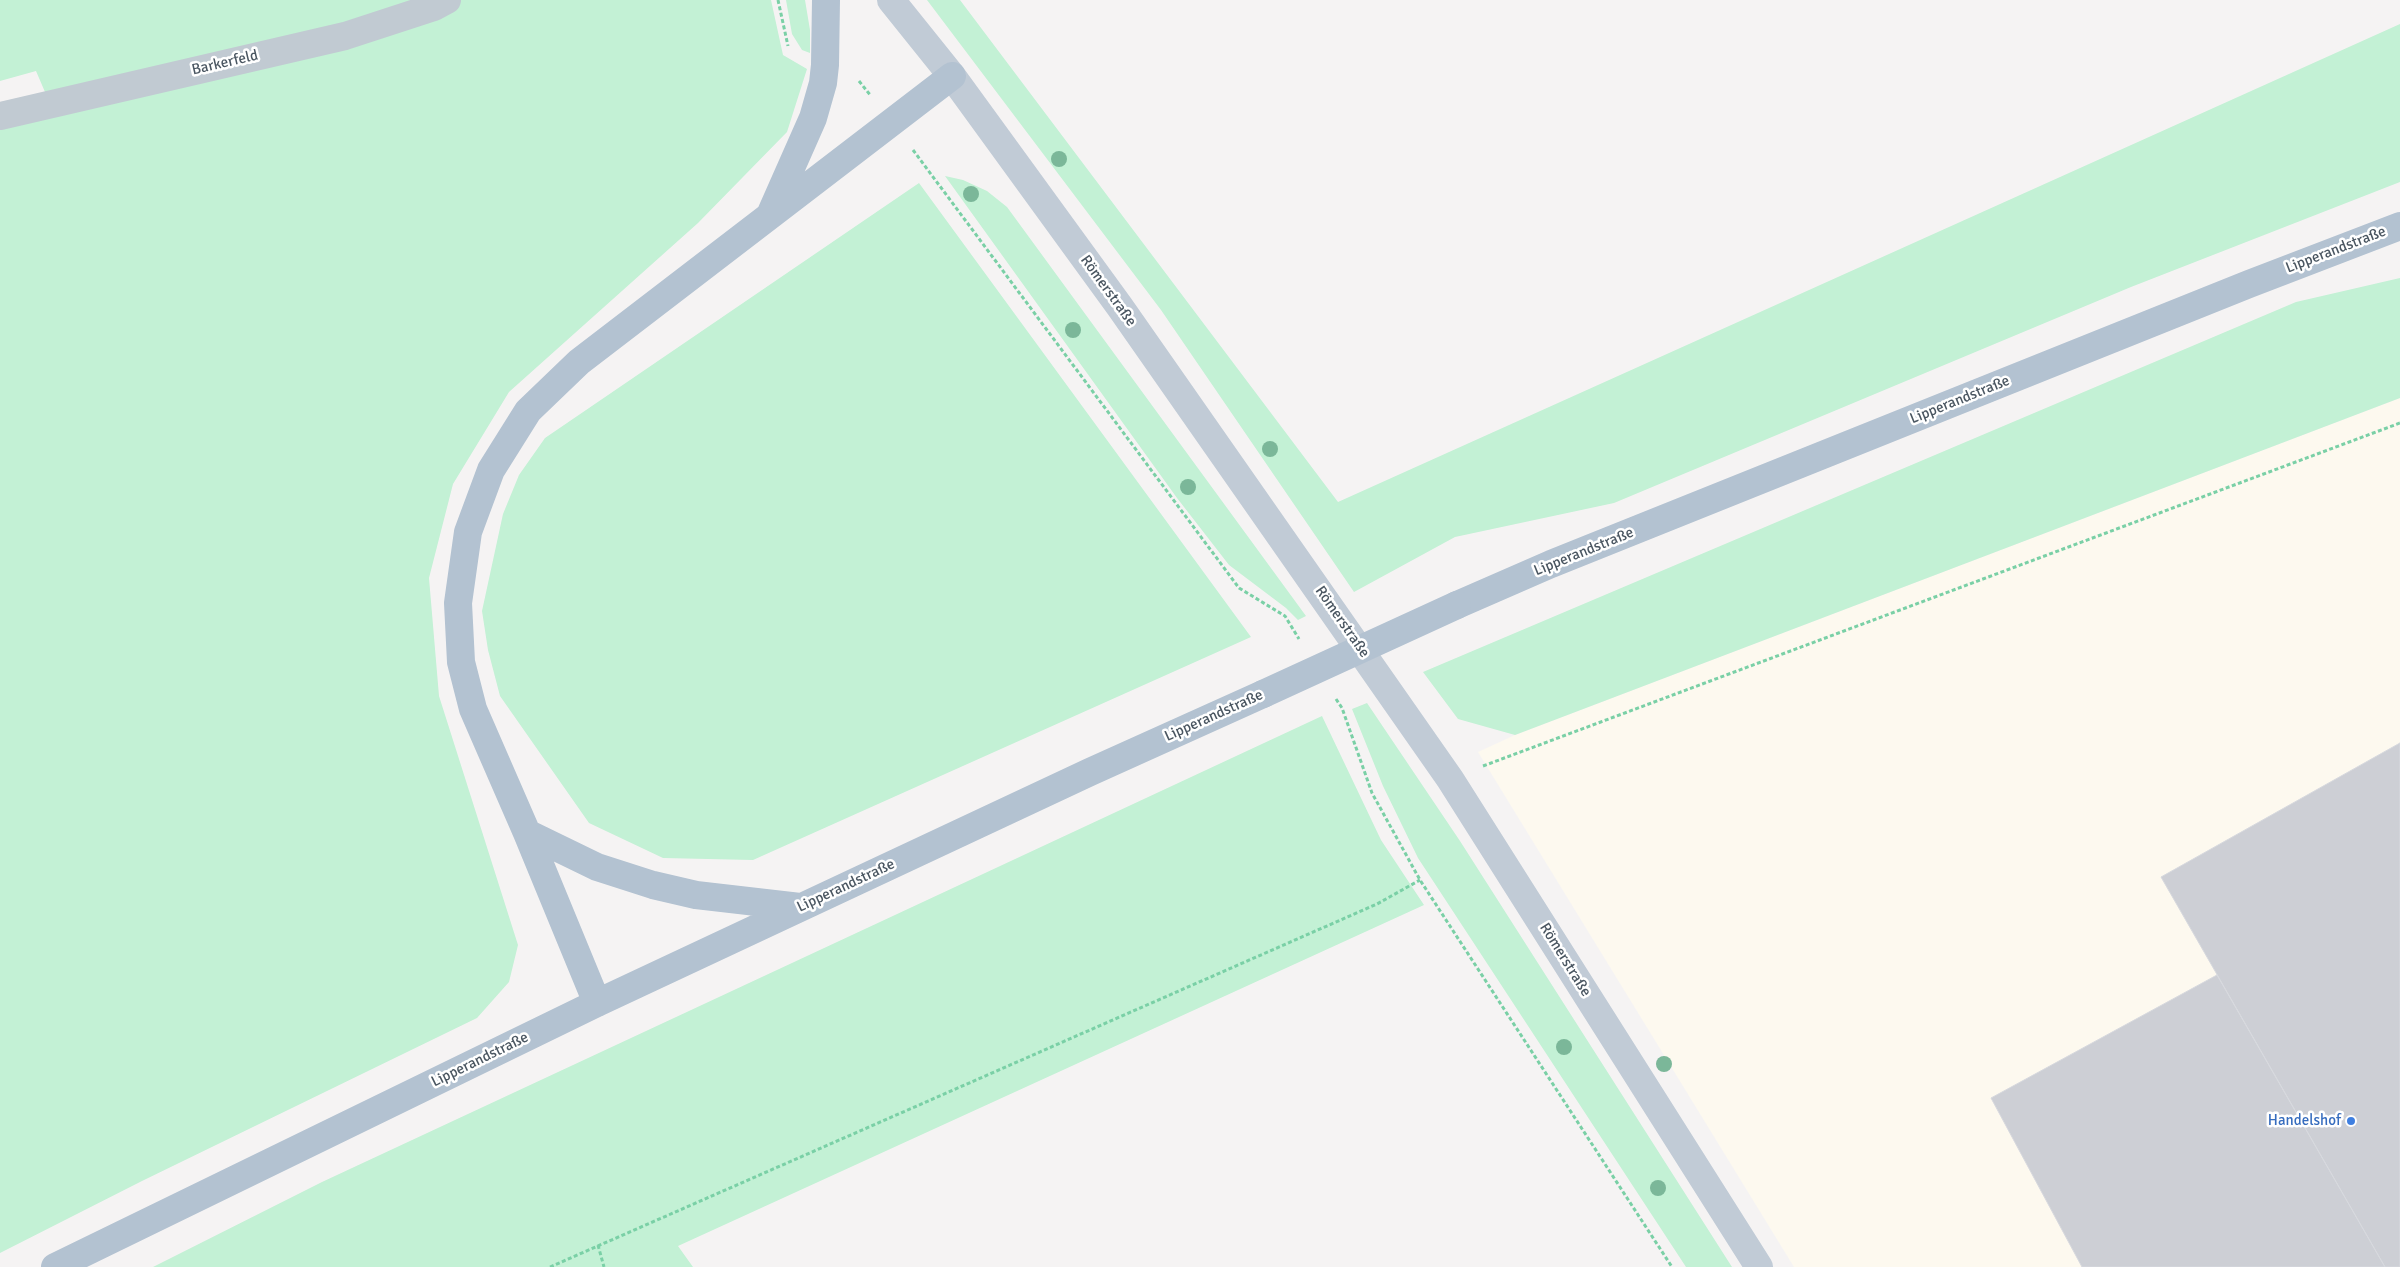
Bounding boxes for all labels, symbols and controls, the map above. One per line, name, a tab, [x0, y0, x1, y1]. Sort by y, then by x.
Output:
street label: Barkerfeld	[190, 47, 260, 79]
street label: Lipperandstraße	[2283, 223, 2389, 277]
street label: Römerstraße	[1076, 252, 1140, 330]
street label: Lipperandstraße	[1908, 372, 2012, 428]
street label: Lipperandstraße	[1532, 524, 1636, 580]
street label: Römerstraße	[1311, 583, 1373, 661]
street label: Lipperandstraße	[1162, 686, 1266, 746]
street label: Lipperandstraße	[794, 855, 898, 917]
street label: Römerstraße	[1535, 920, 1595, 1000]
street label: Lipperandstraße	[428, 1029, 532, 1091]
place label: Handelshof	[2268, 1112, 2341, 1130]
marker: Handelshof	[2345, 1115, 2357, 1127]

